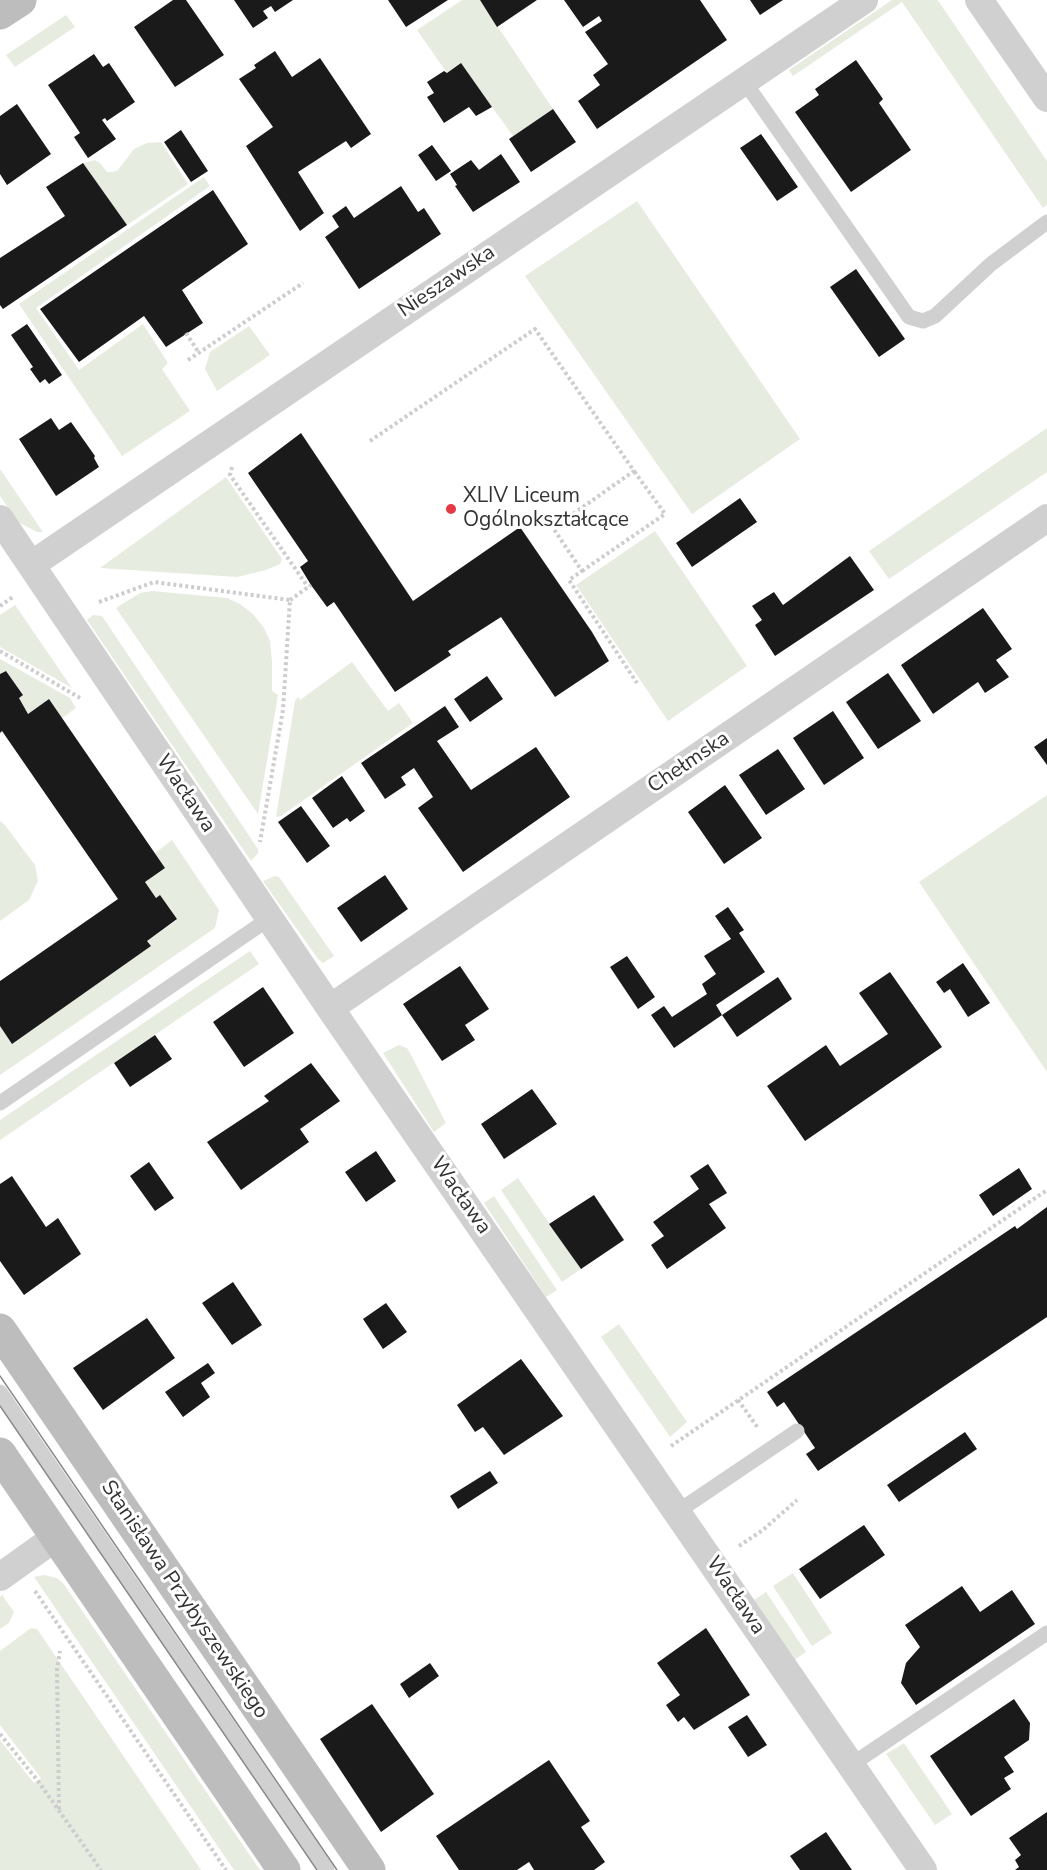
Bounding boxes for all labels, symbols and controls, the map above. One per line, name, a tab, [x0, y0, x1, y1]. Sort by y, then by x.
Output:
street label: Nieszawska	[394, 240, 500, 324]
place label: XLIV Liceum Ogólnokształcące	[463, 484, 629, 534]
marker: XLIV Liceum Ogólnokształcące	[444, 502, 458, 516]
street label: Chełmska	[643, 727, 735, 799]
street label: Wacława	[150, 750, 220, 838]
street label: Wacława	[424, 1152, 496, 1240]
street label: Stanisława Przybyszewskiego	[95, 1476, 273, 1724]
street label: Wacława	[700, 1552, 770, 1640]

